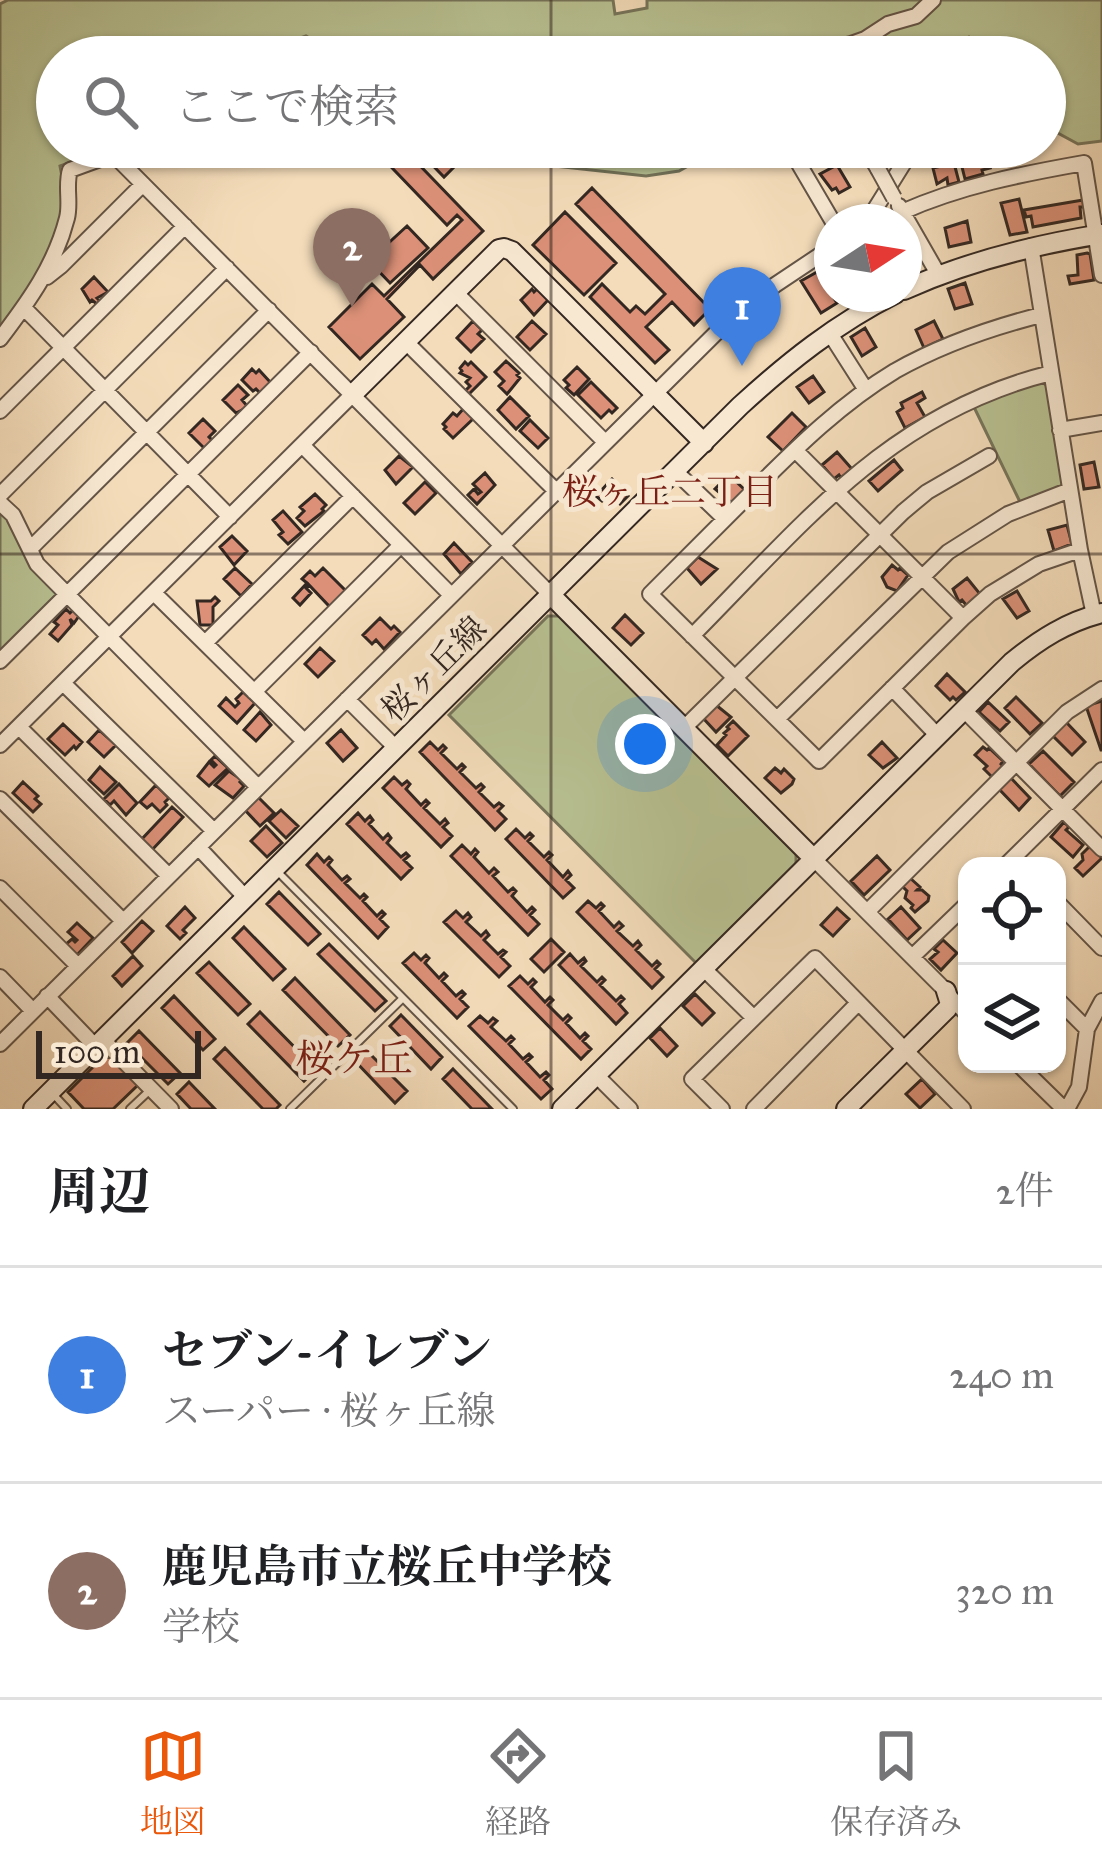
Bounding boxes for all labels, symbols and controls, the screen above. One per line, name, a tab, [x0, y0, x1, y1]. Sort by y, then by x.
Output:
search box	[36, 36, 1066, 168]
icon: search	[78, 69, 144, 135]
text: ここで検索	[174, 79, 399, 134]
north arrow	[814, 204, 922, 312]
pin: 2	[313, 208, 391, 307]
pin: 1	[703, 267, 781, 366]
district label: 桜ヶ丘二丁目	[562, 470, 778, 514]
street label: 桜ヶ丘線	[373, 608, 495, 730]
your location	[615, 714, 675, 774]
map controls	[958, 857, 1066, 1073]
button: locate	[958, 857, 1066, 965]
button: layers	[958, 965, 1066, 1073]
scale bar	[36, 1025, 201, 1078]
text: 100 m	[54, 1032, 140, 1072]
district label: 桜ケ丘	[295, 1035, 413, 1083]
text: 周辺	[48, 1161, 150, 1223]
text: 2件	[996, 1167, 1054, 1215]
text: セブン-イレブン	[162, 1323, 492, 1378]
text: 1	[79, 1351, 95, 1399]
text: 240 m	[949, 1351, 1054, 1399]
text: スーパー · 桜ヶ丘線	[162, 1387, 495, 1435]
text: 鹿児島市立桜丘中学校	[162, 1539, 612, 1594]
text: 2	[77, 1567, 97, 1615]
text: 320 m	[955, 1567, 1054, 1615]
text: 学校	[162, 1603, 240, 1651]
tab: 地図	[140, 1723, 206, 1842]
tab: 経路	[485, 1723, 551, 1842]
tab: 保存済み	[830, 1723, 962, 1842]

